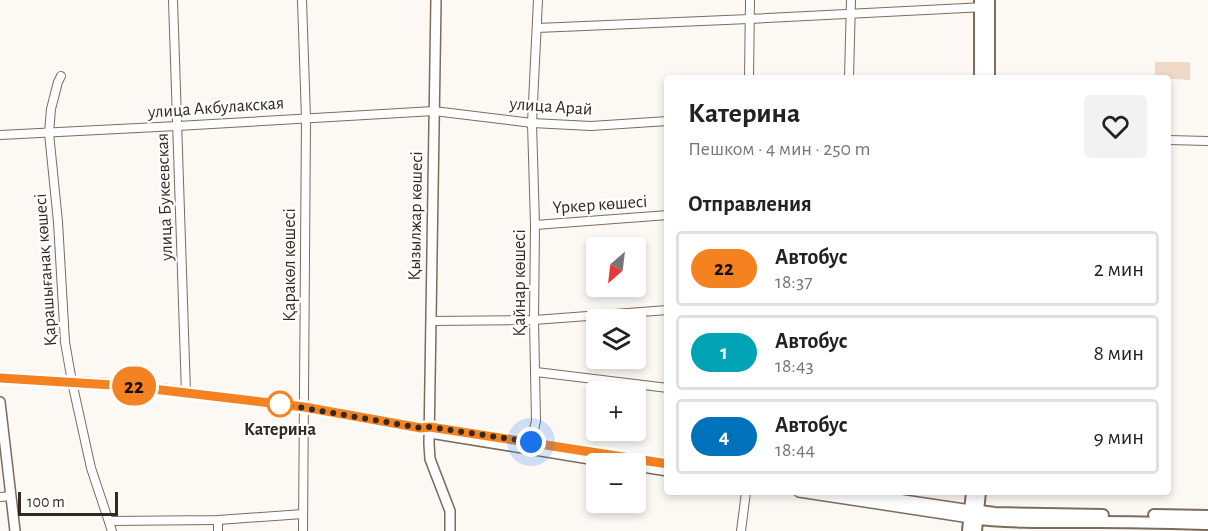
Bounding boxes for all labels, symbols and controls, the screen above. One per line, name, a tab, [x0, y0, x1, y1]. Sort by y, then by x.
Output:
street label: улица Акбулакская	[146, 93, 285, 122]
street label: улица Арай	[508, 95, 593, 119]
button: heart	[1084, 95, 1147, 158]
text: Катерина	[688, 100, 800, 128]
street label: улица Букеевская	[154, 133, 176, 262]
text: Пешком · 4 мин · 250 m	[688, 139, 870, 159]
street label: Қызылжар көшесі	[406, 151, 426, 281]
street label: Қарашығанақ көшесі	[32, 193, 60, 347]
street label: Үркер көшесі	[552, 193, 648, 217]
text: Отправления	[688, 193, 812, 215]
street label: Қаракөл көшесі	[281, 208, 299, 322]
street label: Қайнар көшесі	[511, 229, 529, 337]
north arrow	[586, 237, 646, 297]
map controls	[586, 237, 646, 513]
text: Автобус	[775, 246, 848, 268]
text: 22	[714, 258, 734, 279]
text: 2 мин	[1094, 258, 1144, 280]
text: 18:37	[775, 272, 813, 292]
button: layers	[586, 309, 646, 369]
text: Автобус	[775, 330, 848, 352]
text: 1	[720, 342, 728, 363]
text: 8 мин	[1093, 342, 1144, 364]
text: 18:43	[775, 356, 814, 376]
line badge: 22	[107, 366, 161, 406]
text: 22	[124, 376, 144, 397]
button: +	[586, 381, 646, 441]
marker: Катерина	[267, 391, 293, 417]
text: Автобус	[775, 414, 848, 436]
place label: Катерина	[244, 421, 317, 439]
text: 4	[719, 426, 729, 447]
text: 9 мин	[1093, 426, 1144, 448]
your location	[516, 427, 546, 457]
text: 18:44	[775, 440, 815, 460]
button: −	[586, 453, 646, 513]
scale bar	[18, 489, 118, 516]
text: 100 m	[27, 494, 65, 510]

